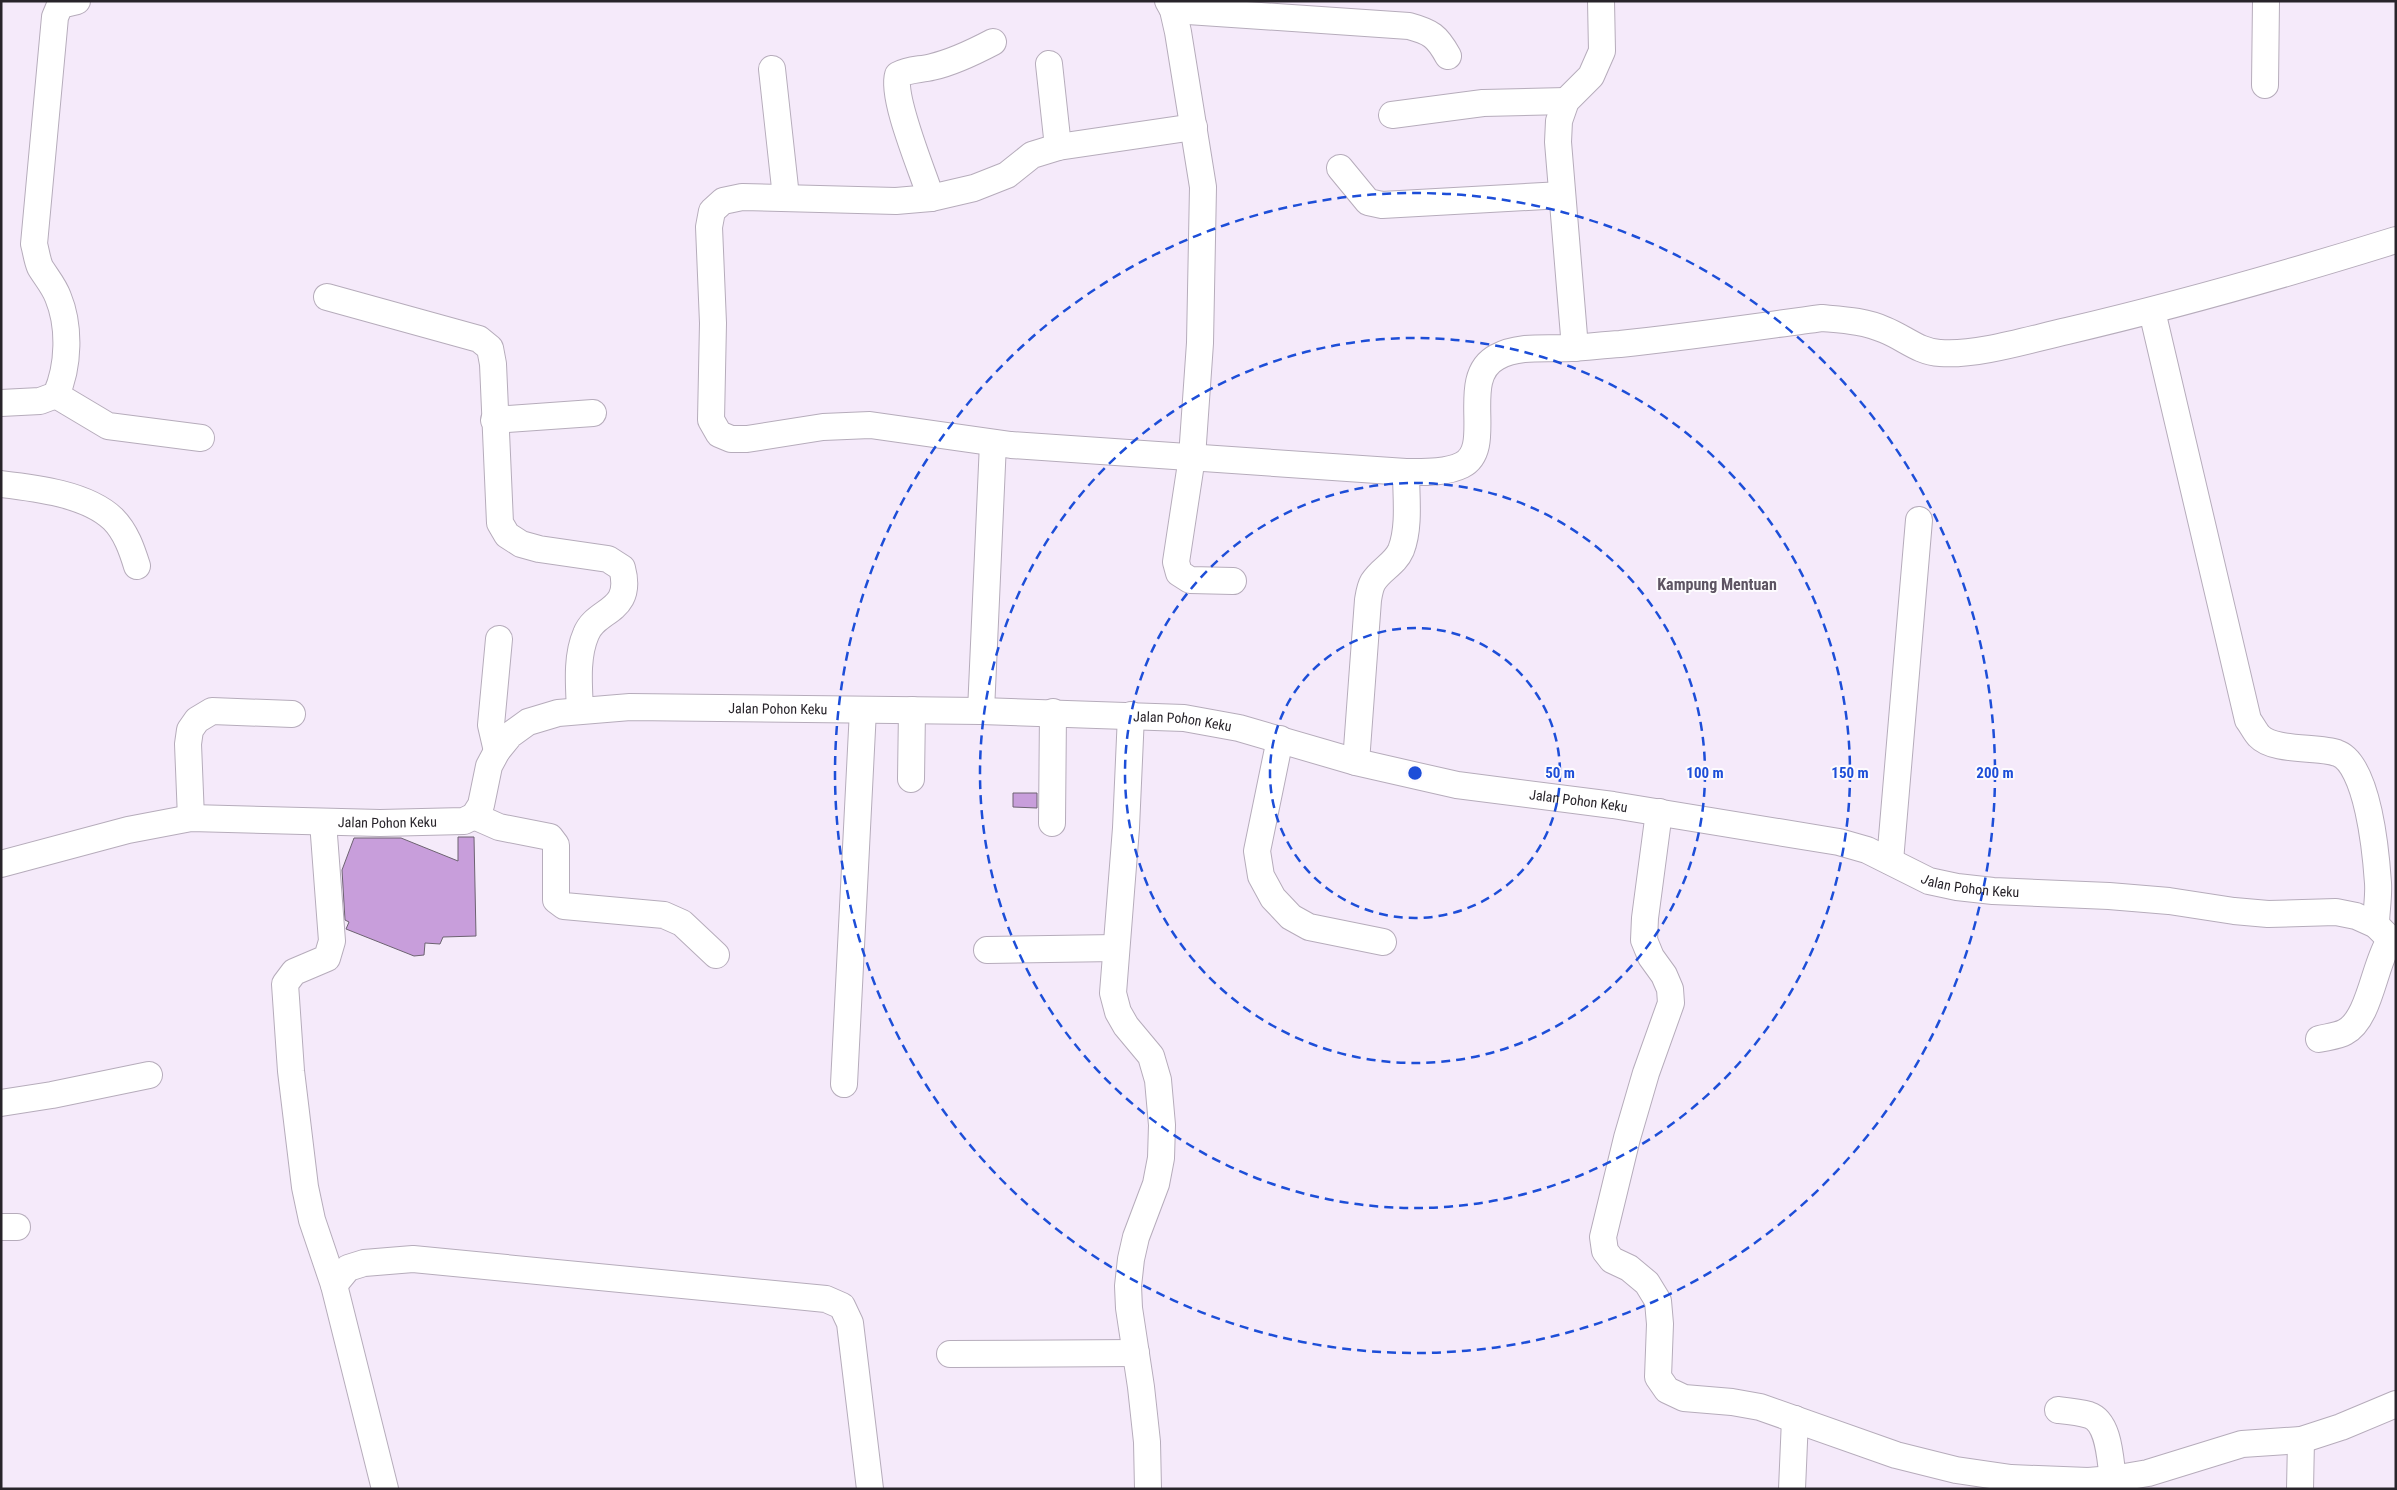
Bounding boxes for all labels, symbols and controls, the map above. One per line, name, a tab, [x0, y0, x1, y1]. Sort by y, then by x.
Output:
district label: Kampung Mentuan	[1657, 575, 1777, 594]
street label: Jalan Pohon Keku	[728, 700, 827, 717]
street label: Jalan Pohon Keku	[1133, 708, 1233, 735]
centre of rings	[1406, 764, 1424, 782]
text: 50 m	[1545, 764, 1575, 782]
text: 100 m	[1686, 764, 1724, 782]
text: 150 m	[1831, 764, 1869, 782]
text: 200 m	[1976, 764, 2014, 782]
street label: Jalan Pohon Keku	[1528, 786, 1629, 815]
street label: Jalan Pohon Keku	[338, 814, 437, 831]
street label: Jalan Pohon Keku	[1918, 870, 2020, 900]

